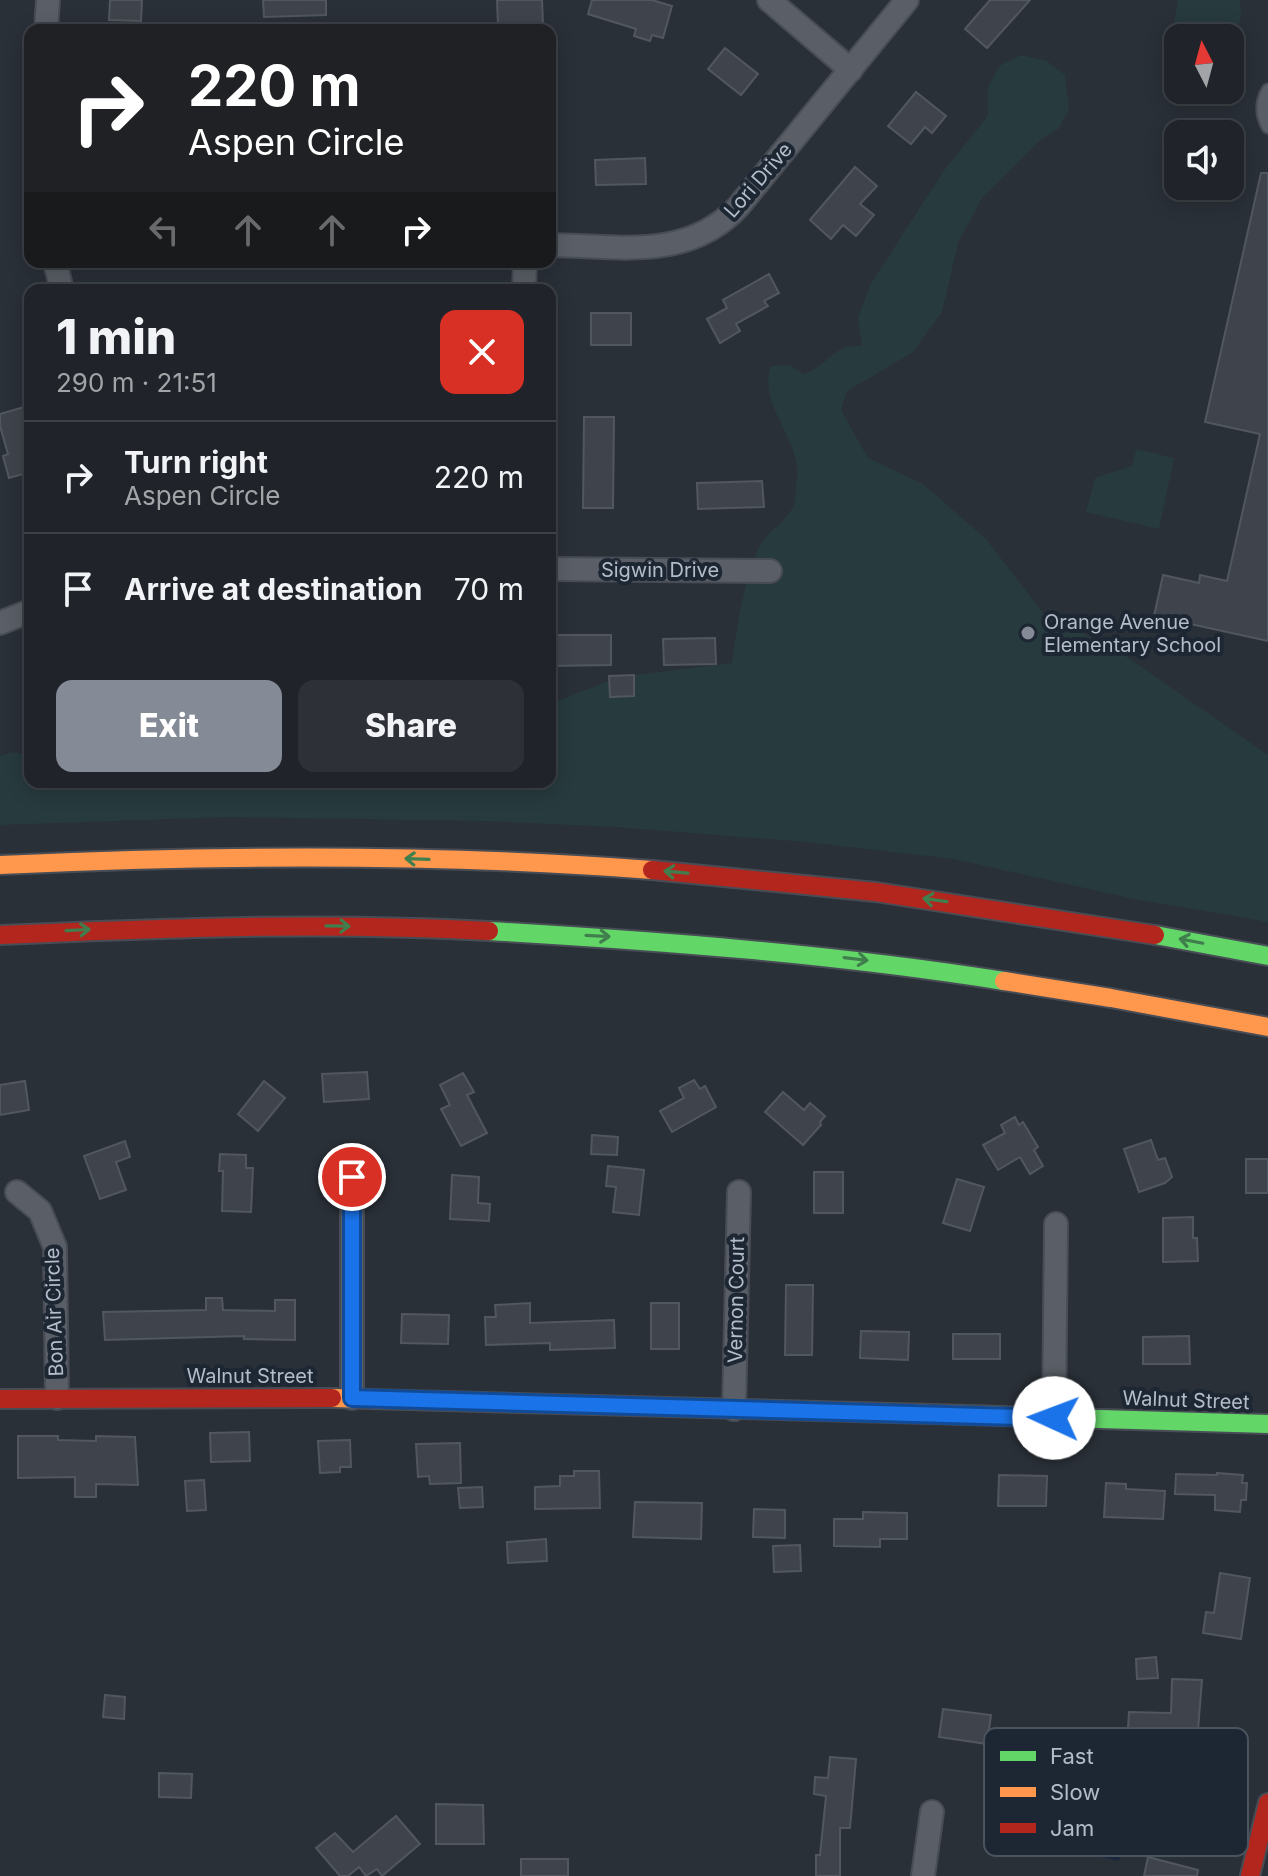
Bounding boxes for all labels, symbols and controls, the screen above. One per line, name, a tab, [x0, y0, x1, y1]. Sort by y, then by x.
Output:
north arrow	[1164, 24, 1244, 104]
map controls	[1164, 24, 1244, 200]
text: 220 m	[188, 52, 361, 120]
icon: right	[56, 56, 160, 160]
text: Aspen Circle	[188, 120, 405, 164]
button: sound	[1164, 120, 1244, 200]
street label: Lori Drive	[719, 138, 797, 222]
icon: left	[142, 208, 186, 252]
icon: ahead	[226, 208, 270, 252]
icon: ahead	[310, 208, 354, 252]
icon: right	[394, 208, 438, 252]
text: 1 min	[56, 307, 176, 366]
button: close	[440, 310, 524, 394]
text: 290 m · 21:51	[56, 367, 217, 398]
text: Turn right	[124, 444, 268, 480]
icon: right	[56, 455, 100, 499]
text: 220 m	[434, 459, 524, 495]
text: Aspen Circle	[124, 480, 280, 511]
street label: Sigwin Drive	[601, 558, 719, 582]
icon: arrive	[56, 567, 100, 611]
text: Arrive at destination	[124, 571, 422, 607]
text: 70 m	[454, 571, 524, 607]
place label: Orange Avenue Elementary School	[1044, 610, 1221, 657]
marker: Orange Avenue Elementary School	[1019, 624, 1037, 642]
button: Exit	[56, 680, 282, 772]
button: Share	[298, 680, 524, 772]
one-way arrow	[404, 851, 431, 866]
one-way arrow	[663, 865, 690, 880]
one-way arrow	[923, 892, 948, 907]
one-way arrow	[324, 918, 351, 934]
one-way arrow	[64, 923, 91, 938]
one-way arrow	[584, 928, 611, 943]
one-way arrow	[1179, 933, 1205, 948]
one-way arrow	[843, 952, 869, 967]
pin	[318, 1143, 386, 1211]
icon: arrive	[330, 1155, 374, 1199]
street label: Vernon Court	[723, 1236, 749, 1363]
street label: Bon Air Circle	[40, 1247, 68, 1377]
street label: Walnut Street	[186, 1364, 314, 1388]
position arrow	[1012, 1376, 1096, 1460]
street label: Walnut Street	[1122, 1386, 1250, 1414]
legend	[984, 1728, 1248, 1856]
text: Fast	[1050, 1743, 1094, 1769]
text: Slow	[1050, 1779, 1100, 1805]
text: Jam	[1050, 1815, 1094, 1841]

